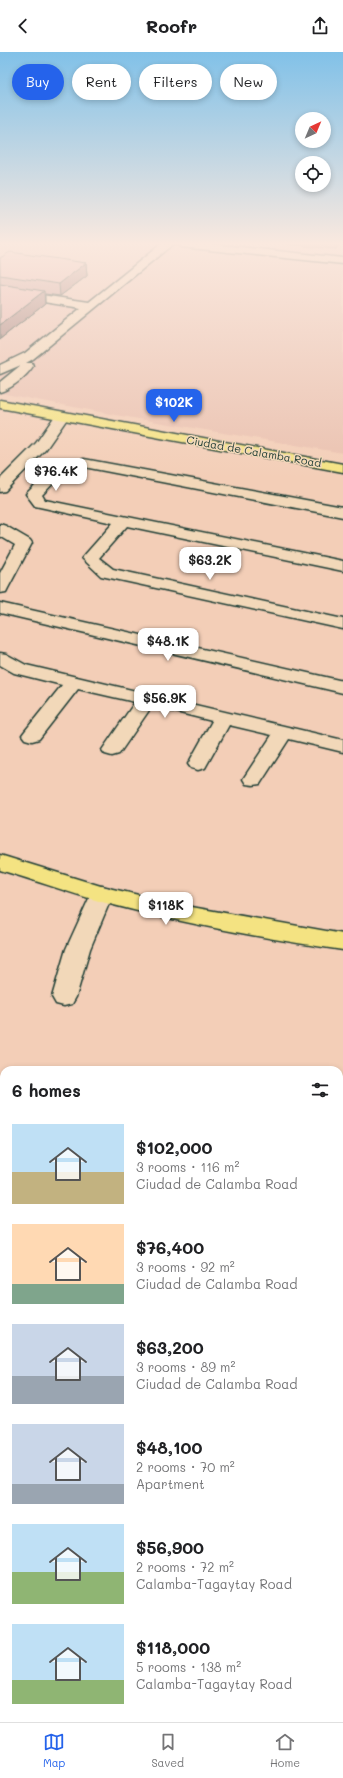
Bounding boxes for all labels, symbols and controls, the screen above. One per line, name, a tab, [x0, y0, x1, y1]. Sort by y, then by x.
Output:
text: Roofr	[146, 14, 197, 38]
icon: back	[12, 15, 34, 37]
icon: share	[309, 15, 331, 37]
chip: Buy	[12, 64, 64, 100]
chip: Rent	[72, 64, 131, 100]
chip: Filters	[139, 64, 212, 100]
chip: New	[220, 64, 277, 100]
north arrow	[295, 112, 331, 148]
map controls	[295, 112, 331, 192]
button: locate	[295, 156, 331, 192]
pin: $102K	[146, 389, 202, 423]
text: $102K	[155, 393, 193, 410]
street label: Ciudad de Calamba Road	[185, 432, 323, 470]
pin: $76.4K	[23, 458, 89, 492]
text: $76.4K	[34, 462, 78, 479]
pin: $63.2K	[177, 547, 243, 581]
text: $63.2K	[188, 551, 232, 568]
pin: $48.1K	[135, 628, 201, 662]
text: $48.1K	[147, 632, 189, 649]
pin: $56.9K	[132, 685, 198, 719]
text: $56.9K	[143, 689, 187, 706]
pin: $118K	[138, 892, 194, 926]
text: $118K	[148, 896, 184, 913]
text: 6 homes	[12, 1079, 81, 1101]
icon: filters	[309, 1079, 331, 1101]
text: $102,000	[136, 1136, 212, 1158]
icon: home	[44, 1140, 92, 1188]
text: 3 rooms · 116 m²	[136, 1158, 239, 1175]
text: Ciudad de Calamba Road	[136, 1175, 298, 1192]
text: $76,400	[136, 1236, 204, 1258]
icon: home	[44, 1240, 92, 1288]
text: 3 rooms · 92 m²	[136, 1258, 235, 1275]
text: Ciudad de Calamba Road	[136, 1275, 298, 1292]
text: $63,200	[136, 1336, 204, 1358]
icon: home	[44, 1340, 92, 1388]
text: 3 rooms · 89 m²	[136, 1358, 235, 1375]
text: Ciudad de Calamba Road	[136, 1375, 298, 1392]
text: $48,100	[136, 1436, 202, 1458]
icon: home	[44, 1440, 92, 1488]
text: 2 rooms · 70 m²	[136, 1458, 235, 1475]
text: Apartment	[136, 1475, 205, 1492]
text: $56,900	[136, 1536, 204, 1558]
icon: home	[44, 1540, 92, 1588]
text: 2 rooms · 72 m²	[136, 1558, 234, 1575]
text: Calamba-Tagaytay Road	[136, 1575, 292, 1592]
text: $118,000	[136, 1636, 210, 1658]
icon: home	[44, 1640, 92, 1688]
text: 5 rooms · 138 m²	[136, 1658, 241, 1675]
text: Calamba-Tagaytay Road	[136, 1675, 292, 1692]
tab: Map	[43, 1731, 65, 1770]
tab: Saved	[151, 1731, 184, 1770]
tab: Home	[270, 1731, 300, 1770]

